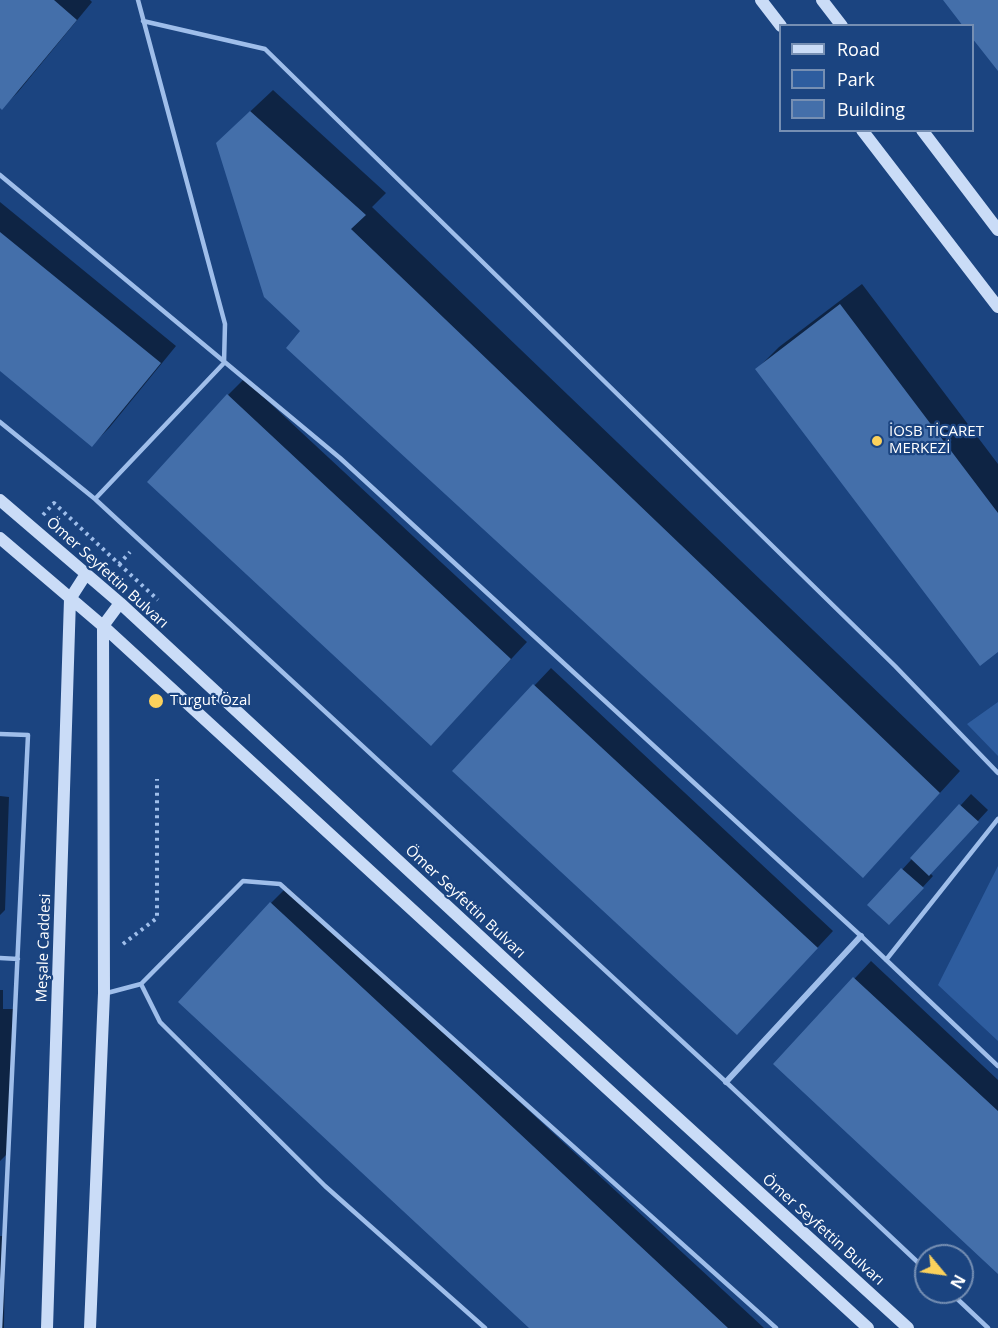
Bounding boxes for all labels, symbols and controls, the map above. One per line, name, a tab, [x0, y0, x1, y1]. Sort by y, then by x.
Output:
legend	[779, 24, 974, 132]
text: Road	[837, 37, 880, 61]
text: Park	[837, 67, 875, 91]
text: Building	[837, 97, 905, 121]
place label: İOSB TİCARET MERKEZİ	[889, 423, 984, 458]
marker: İOSB TİCARET MERKEZİ	[870, 434, 884, 448]
street label: Ömer Seyfettin Bulvarı	[42, 514, 172, 632]
marker: Turgut Özal	[147, 692, 165, 710]
place label: Turgut Özal	[170, 692, 251, 710]
street label: Ömer Seyfettin Bulvarı	[401, 842, 529, 962]
street label: Meşale Caddesi	[33, 893, 55, 1003]
street label: Ömer Seyfettin Bulvarı	[758, 1171, 888, 1289]
north arrow	[914, 1244, 974, 1304]
text: N	[945, 1271, 971, 1293]

